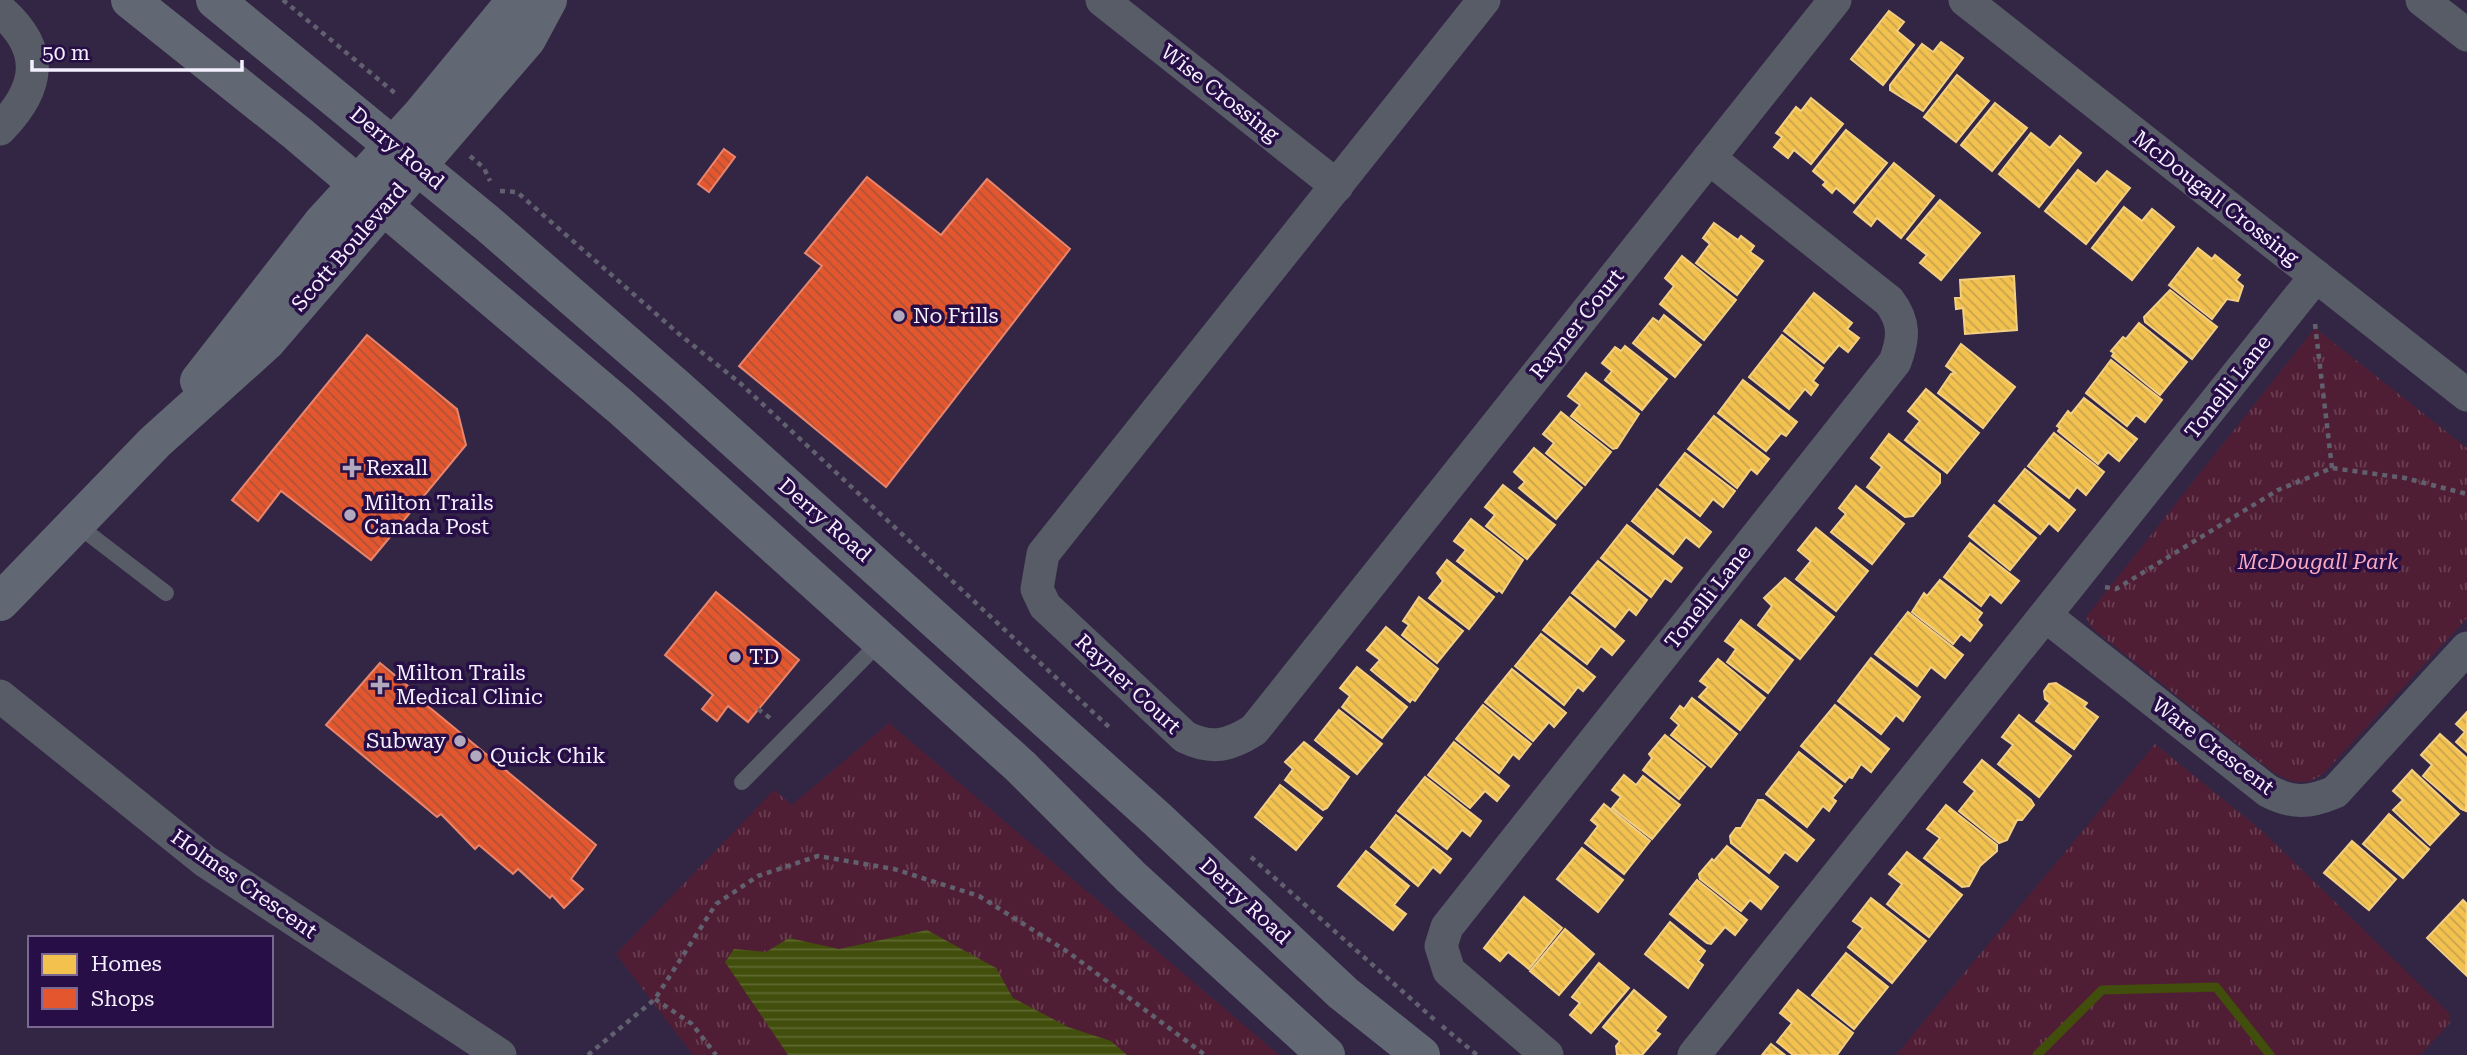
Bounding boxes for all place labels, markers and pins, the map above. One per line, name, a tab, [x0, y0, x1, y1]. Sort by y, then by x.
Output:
place label: No Frills	[913, 304, 998, 328]
marker: No Frills	[891, 308, 907, 324]
place label: Rexall	[366, 456, 429, 480]
marker: Rexall	[344, 460, 360, 476]
place label: Milton Trails Canada Post	[364, 491, 493, 539]
marker: Milton Trails Canada Post	[342, 507, 358, 523]
place label: TD	[749, 645, 779, 669]
marker: TD	[727, 649, 743, 665]
place label: Milton Trails Medical Clinic	[396, 661, 543, 709]
marker: Milton Trails Medical Clinic	[370, 675, 390, 695]
place label: Subway	[366, 729, 447, 753]
marker: Subway	[452, 733, 468, 749]
place label: Quick Chik	[490, 744, 605, 768]
marker: Quick Chik	[468, 748, 484, 764]

